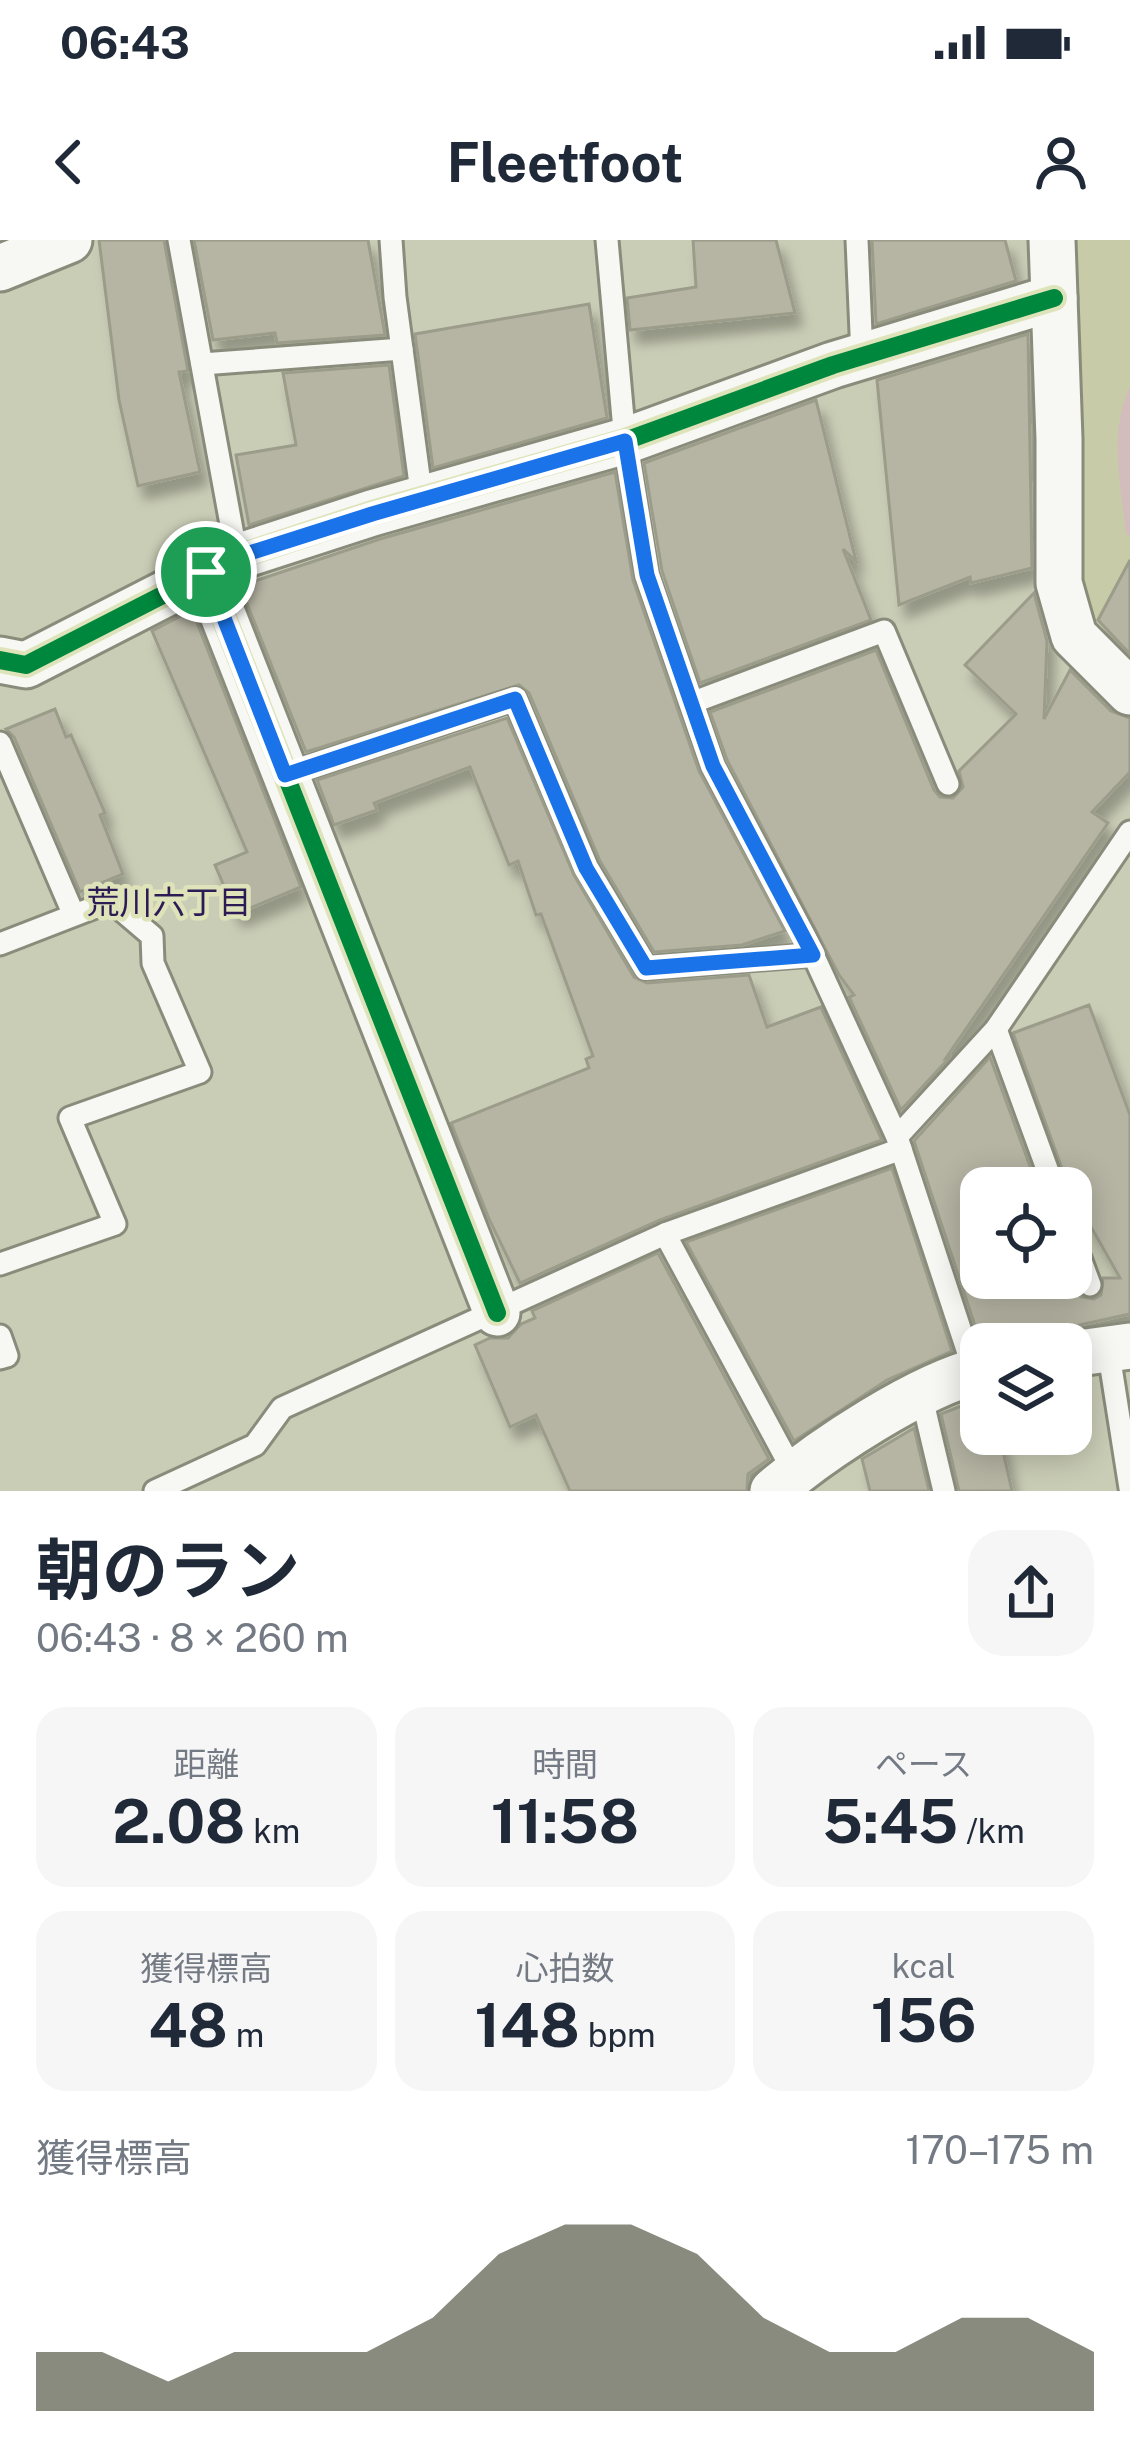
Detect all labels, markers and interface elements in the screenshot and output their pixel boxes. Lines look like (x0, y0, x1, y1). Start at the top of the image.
text: 06:43 (60, 16, 190, 69)
icon: back (36, 129, 102, 195)
icon: person (1028, 129, 1094, 195)
text: Fleetfoot (447, 131, 683, 194)
pin (155, 521, 257, 623)
icon: arrive (173, 539, 239, 605)
district label: 荒川六丁目 (87, 883, 252, 921)
map controls (960, 1167, 1092, 1455)
button: locate (960, 1167, 1092, 1299)
button: layers (960, 1323, 1092, 1455)
button: share (968, 1530, 1094, 1656)
text: 朝のラン (36, 1531, 300, 1609)
text: 06:43 · 8 × 260 m (36, 1615, 349, 1661)
text: 距離 (173, 1745, 239, 1783)
text: 時間 (532, 1745, 598, 1783)
text: ペース (875, 1745, 972, 1783)
text: 2.08 (112, 1786, 245, 1857)
text: 11:58 (491, 1786, 639, 1857)
text: 5:45 (823, 1786, 958, 1857)
text: km (245, 1812, 300, 1850)
text: /km (958, 1812, 1025, 1850)
text: kcal (892, 1947, 956, 1985)
text: 獲得標高 (140, 1949, 272, 1987)
text: 心拍数 (515, 1949, 614, 1987)
text: 156 (871, 1985, 977, 2056)
text: 48 (148, 1990, 228, 2061)
text: 148 (474, 1990, 580, 2061)
text: m (228, 2016, 264, 2054)
text: bpm (580, 2016, 656, 2054)
text: 170–175 m (905, 2127, 1094, 2173)
text: 獲得標高 (36, 2135, 192, 2181)

